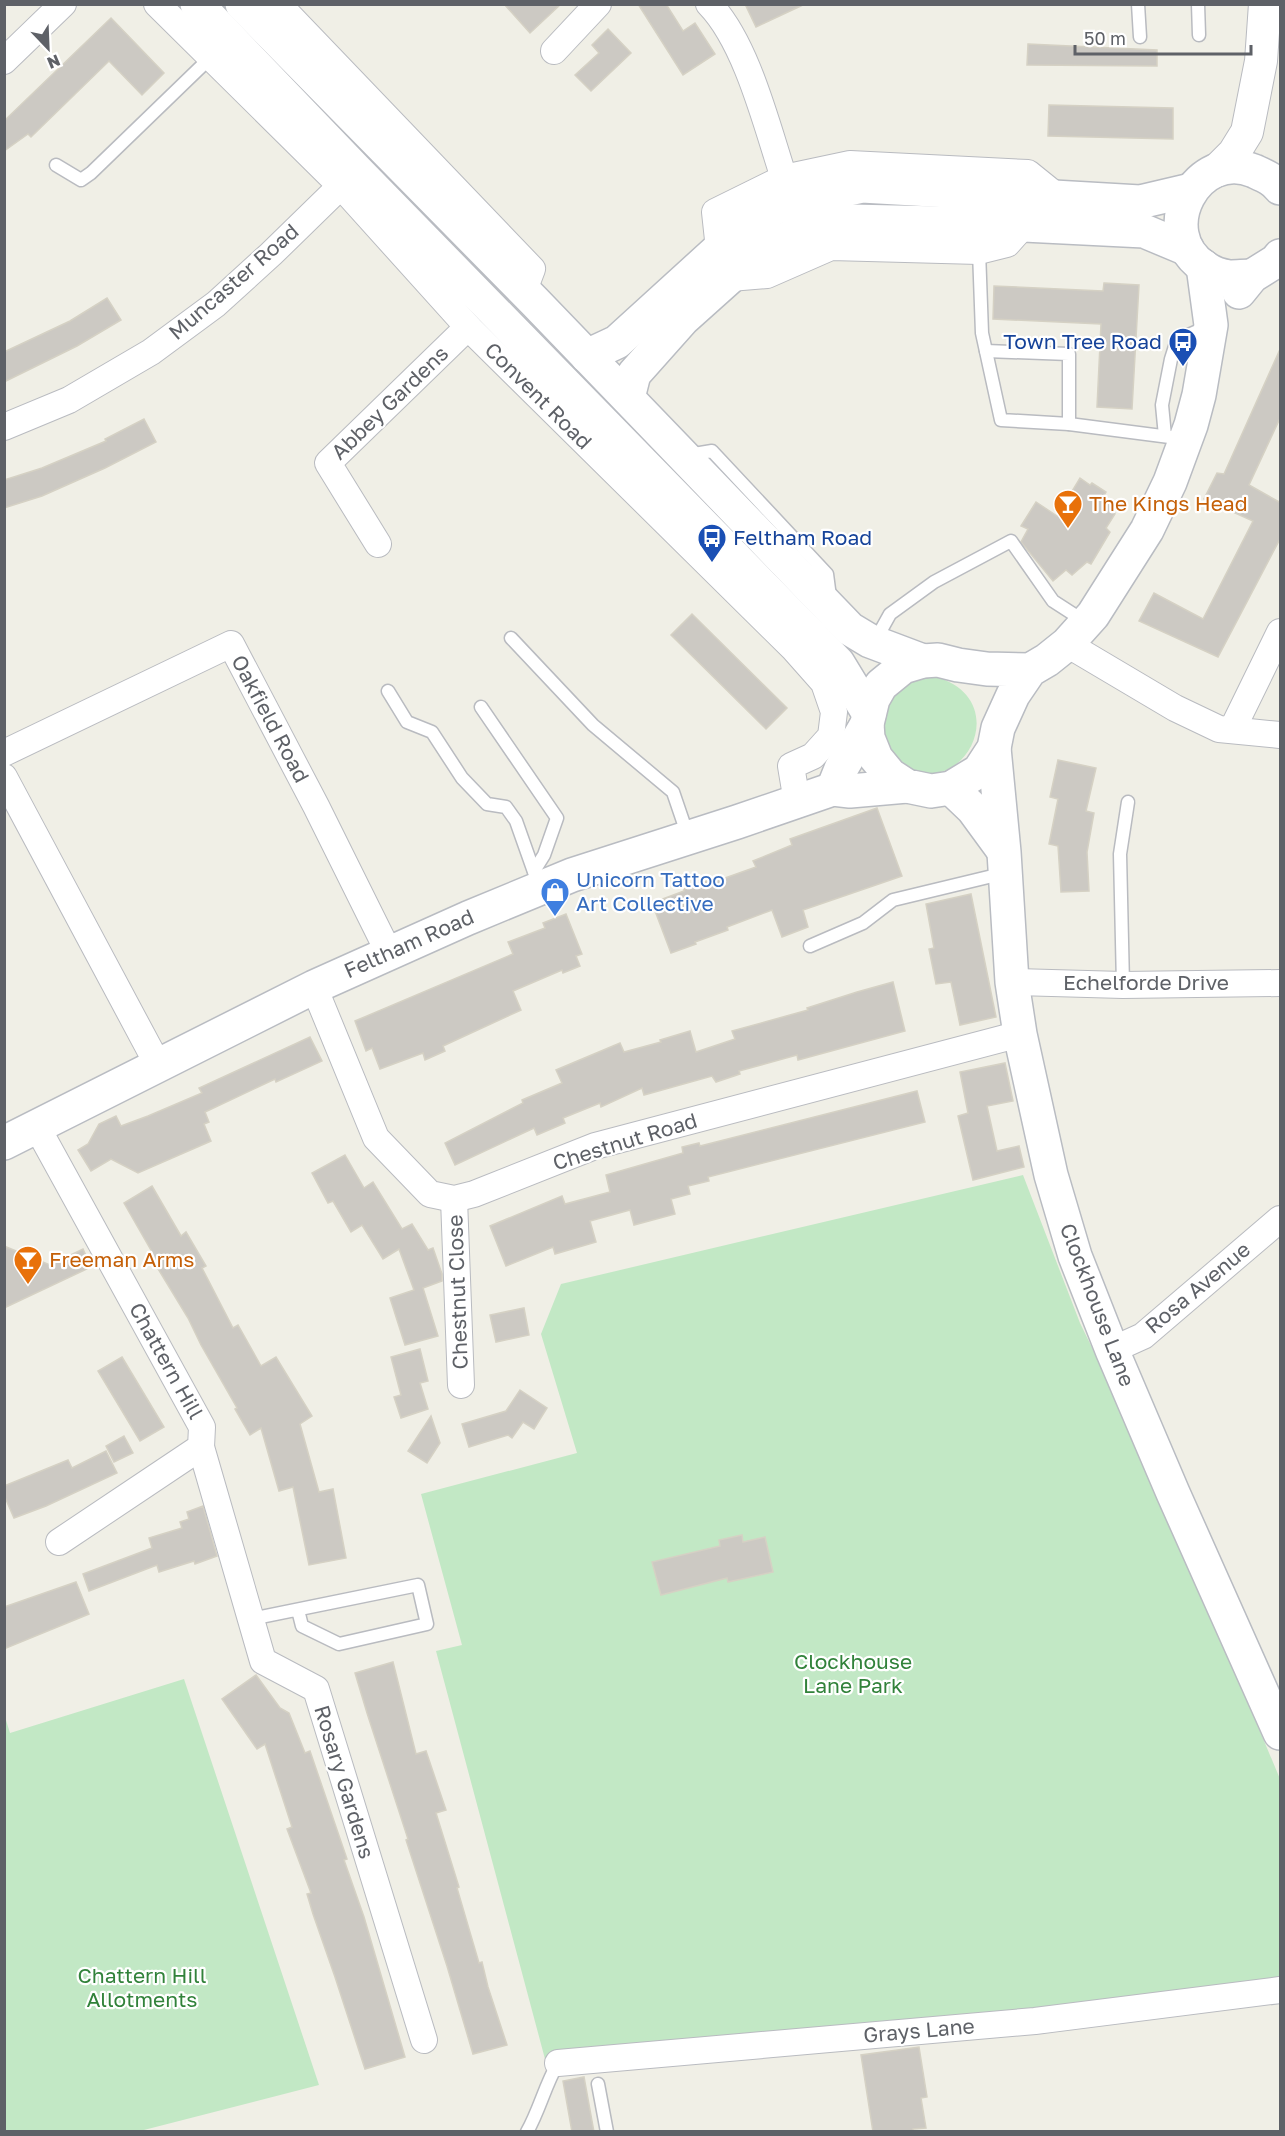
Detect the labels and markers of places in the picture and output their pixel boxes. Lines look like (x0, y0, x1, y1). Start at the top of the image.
bus stop icon: Town Tree Road (1167, 326, 1199, 368)
place label: Town Tree Road (1003, 328, 1162, 354)
bar icon: The Kings Head (1052, 488, 1084, 530)
place label: The Kings Head (1089, 490, 1248, 516)
bus stop icon: Feltham Road (696, 522, 728, 564)
place label: Feltham Road (733, 524, 872, 550)
place label: Unicorn Tattoo Art Collective (576, 866, 725, 916)
shop icon: Unicorn Tattoo Art Collective (539, 876, 571, 918)
bar icon: Freeman Arms (12, 1244, 44, 1286)
place label: Freeman Arms (49, 1246, 194, 1272)

